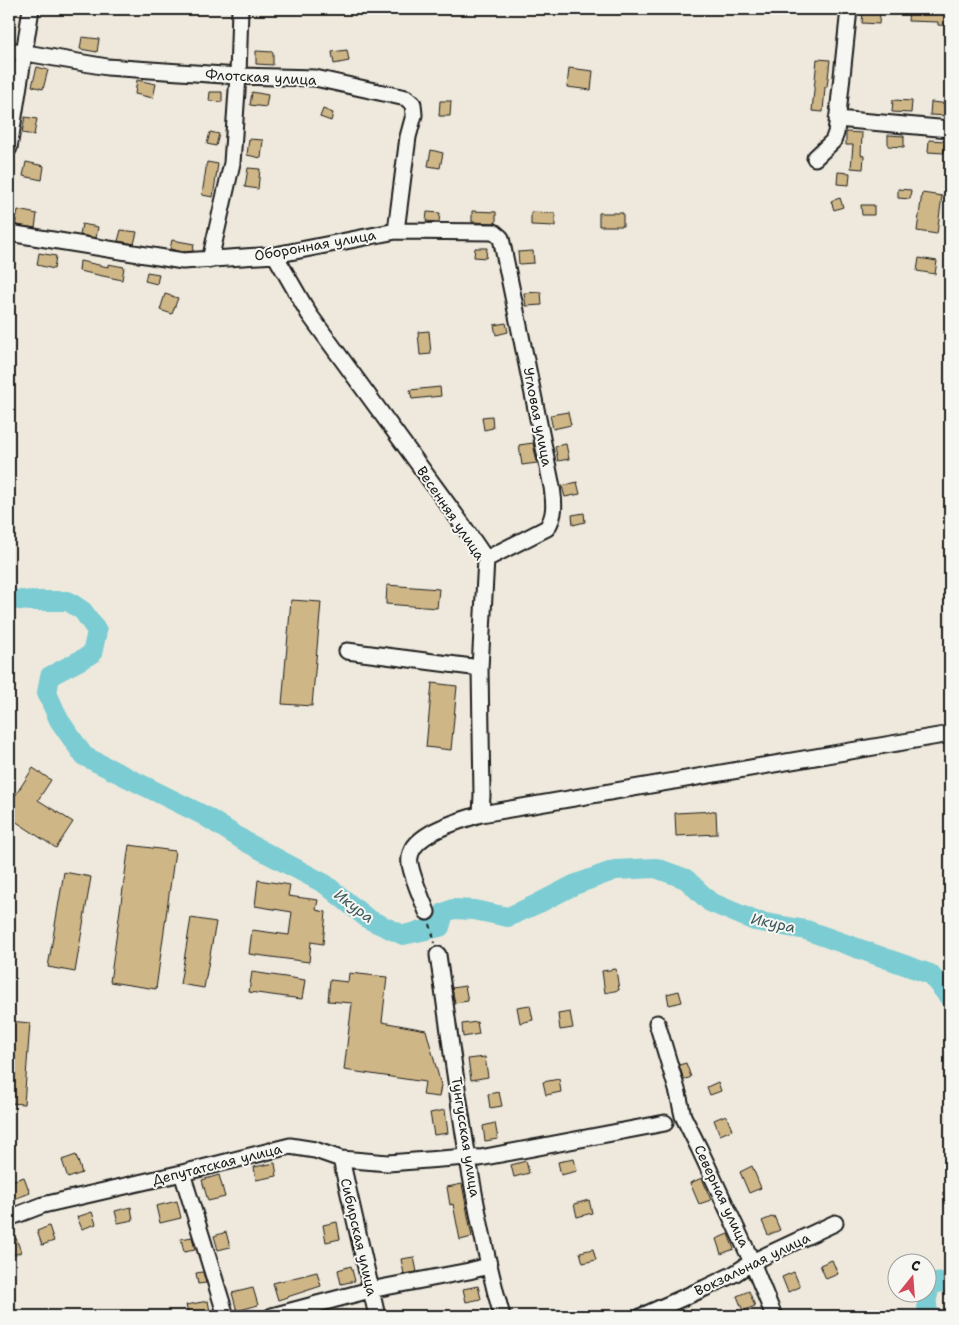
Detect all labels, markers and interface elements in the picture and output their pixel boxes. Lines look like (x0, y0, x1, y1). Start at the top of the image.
street label: Флотская улица (205, 65, 318, 89)
street label: Оборонная улица (253, 225, 378, 265)
street label: Угловая улица (520, 366, 556, 468)
street label: Весенняя улица (413, 463, 489, 564)
water label: Икура (330, 884, 378, 928)
water label: Икура (749, 909, 797, 937)
street label: Тунгусская улица (448, 1075, 484, 1199)
street label: Депутатская улица (150, 1139, 284, 1189)
street label: Северная улица (690, 1142, 754, 1250)
street label: Сибирская улица (337, 1176, 381, 1298)
street label: Вокзальная улица (691, 1228, 813, 1300)
north arrow (886, 1252, 936, 1302)
text: С (909, 1256, 923, 1275)

